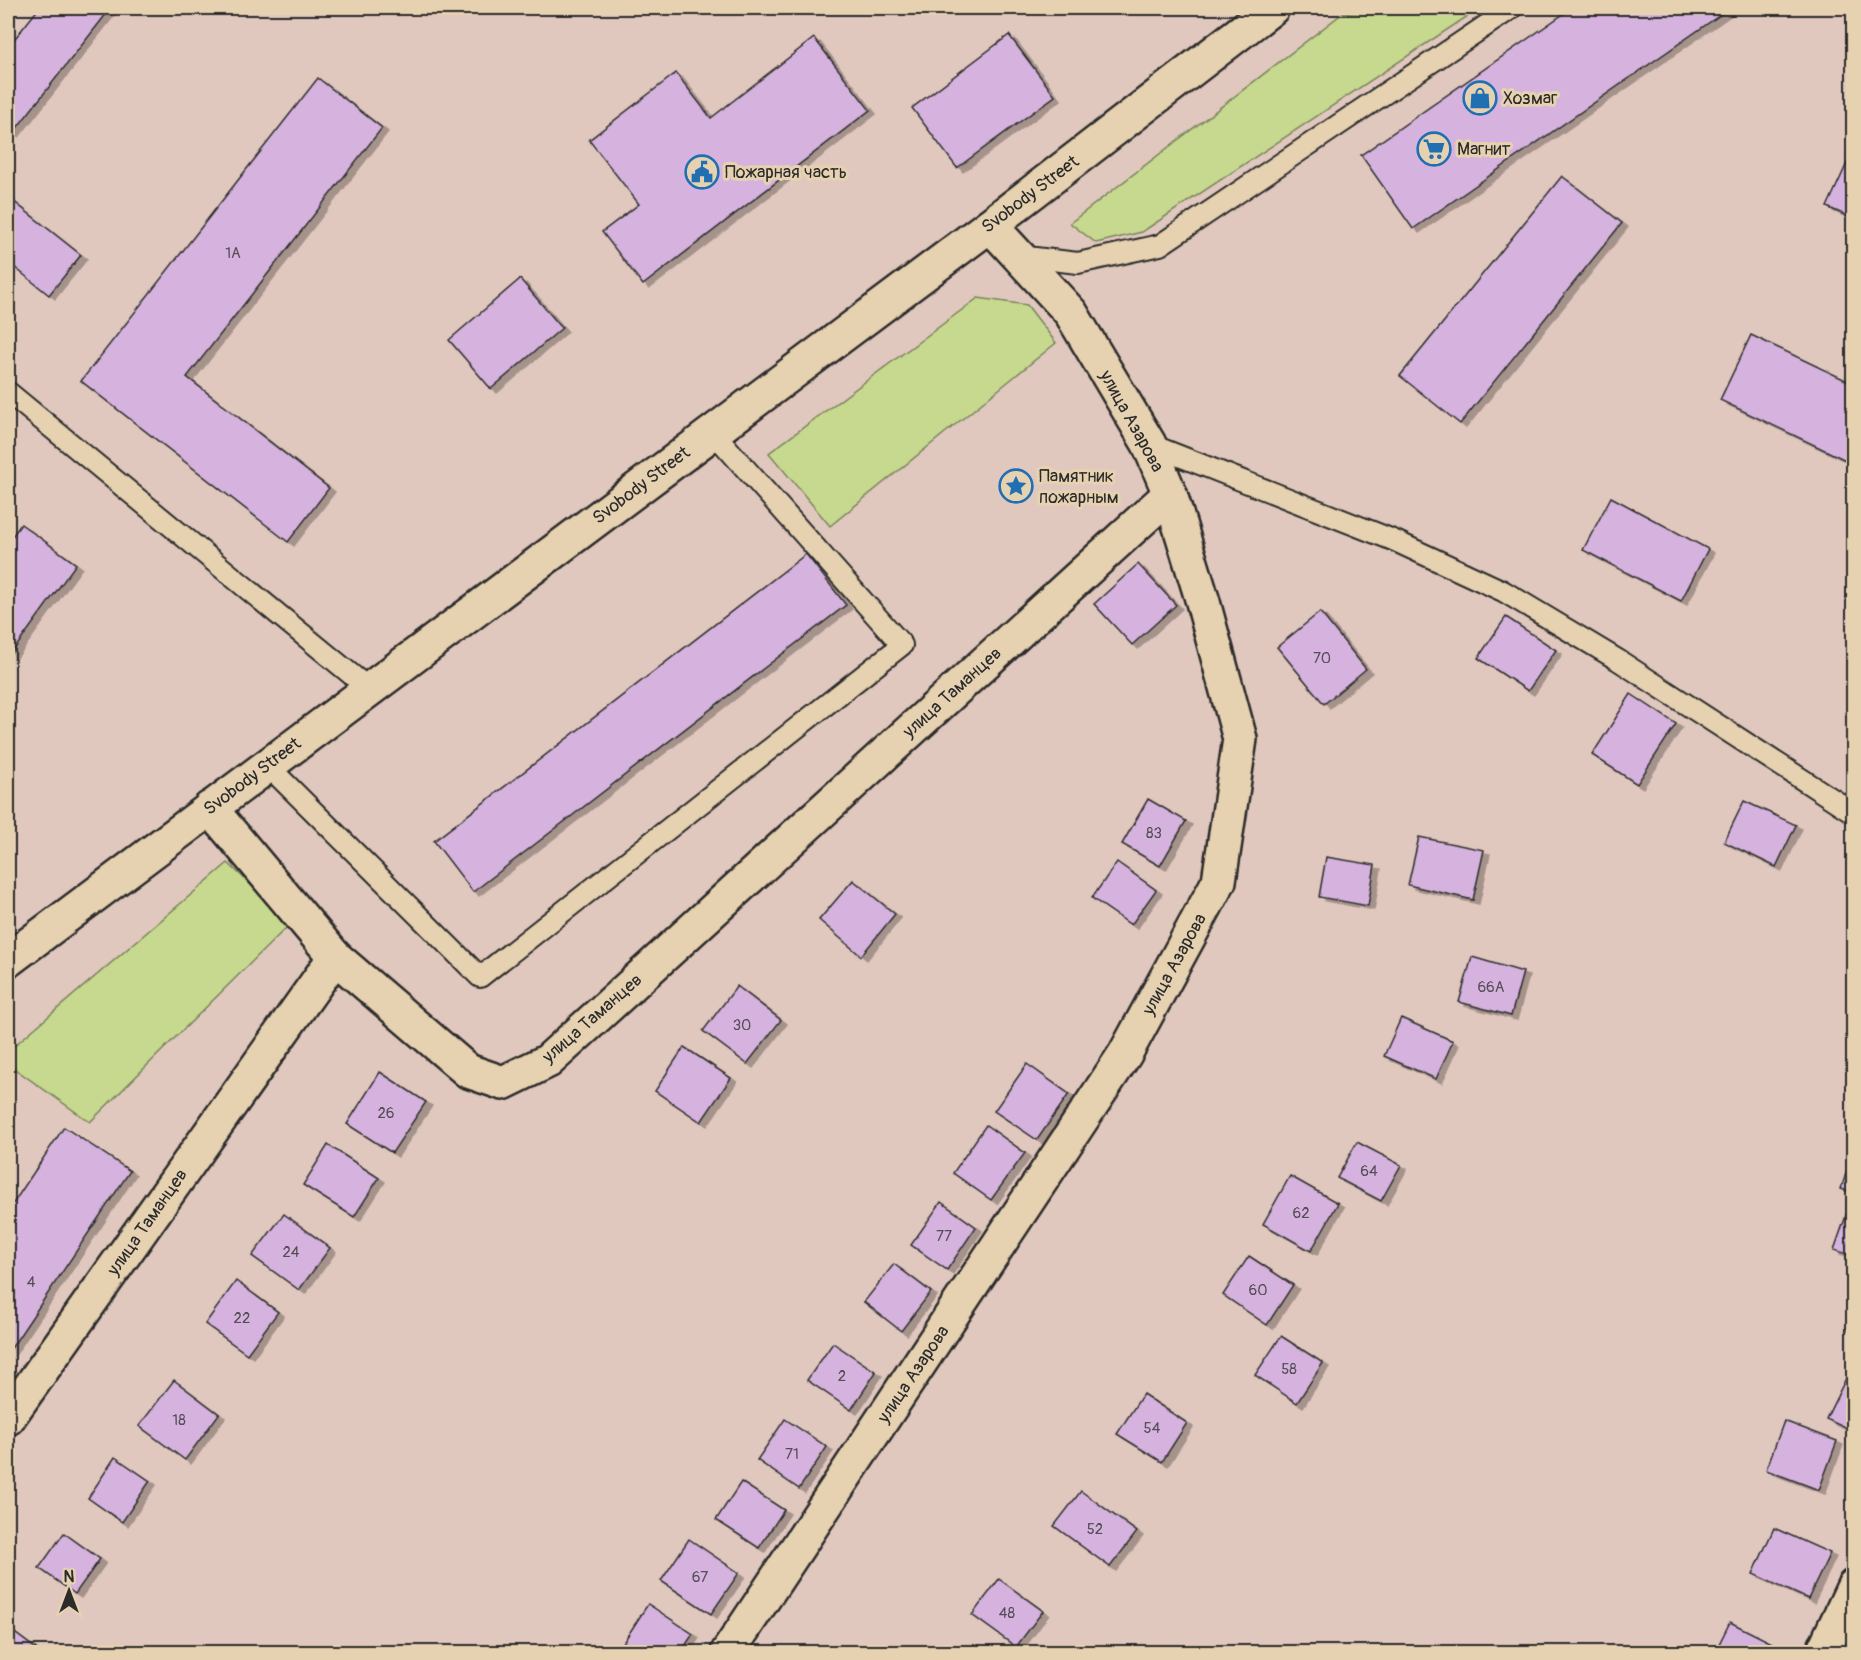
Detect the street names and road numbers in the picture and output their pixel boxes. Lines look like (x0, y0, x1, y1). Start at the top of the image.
street label: Svobody Street (977, 150, 1084, 238)
street label: улица Азарова (1094, 365, 1169, 476)
street label: Svobody Street (588, 441, 695, 529)
street label: улица Таманцев (897, 642, 1007, 744)
street label: Svobody Street (199, 732, 306, 820)
street label: улица Азарова (1137, 909, 1212, 1020)
street label: улица Таманцев (537, 969, 647, 1069)
street label: улица Таманцев (101, 1164, 193, 1281)
street label: улица Азарова (872, 1321, 954, 1428)

